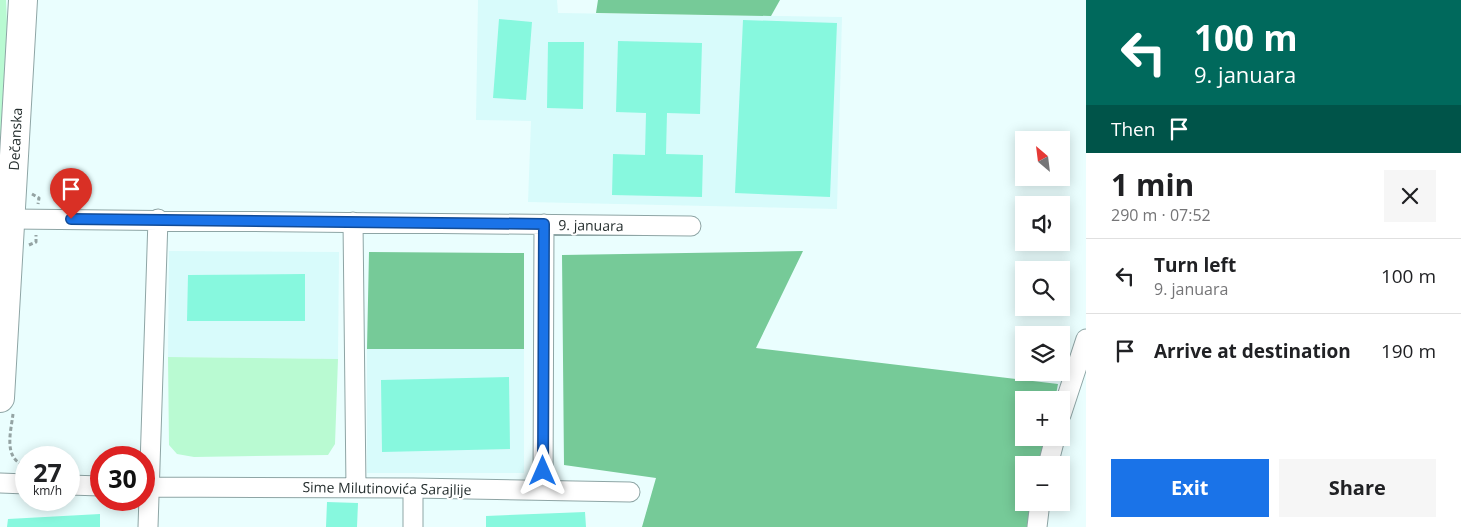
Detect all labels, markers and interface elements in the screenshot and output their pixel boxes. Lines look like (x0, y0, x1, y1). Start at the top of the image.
text: 100 m (1194, 14, 1298, 61)
icon: left (1111, 20, 1176, 85)
text: 9. januara (1194, 59, 1296, 89)
street label: Dečanska (4, 107, 26, 171)
icon: arrive (1165, 115, 1193, 143)
text: Then (1111, 116, 1155, 142)
north arrow (1015, 131, 1070, 186)
map controls (1015, 131, 1070, 511)
text: 1 min (1111, 164, 1194, 205)
pin (50, 168, 92, 219)
button: close (1384, 170, 1436, 222)
icon: arrive (57, 175, 85, 203)
button: sound (1015, 196, 1070, 251)
text: 290 m · 07:52 (1111, 204, 1211, 226)
street label: 9. januara (558, 215, 624, 235)
text: Turn left (1154, 252, 1236, 278)
button: search (1015, 261, 1070, 316)
icon: left (1111, 262, 1139, 290)
text: 100 m (1381, 263, 1436, 289)
text: 9. januara (1154, 278, 1228, 300)
button: layers (1015, 326, 1070, 381)
icon: arrive (1111, 337, 1139, 365)
text: Arrive at destination (1154, 338, 1351, 364)
text: 190 m (1381, 338, 1436, 364)
button: + (1015, 391, 1070, 446)
position arrow (516, 444, 568, 496)
speed limit sign: 30 (90, 446, 155, 511)
text: 27 (33, 455, 62, 489)
button: − (1015, 456, 1070, 511)
button: Exit (1111, 459, 1269, 517)
button: Share (1279, 459, 1436, 517)
street label: Sime Milutinovića Sarajlije (302, 477, 472, 499)
text: km/h (33, 482, 62, 499)

